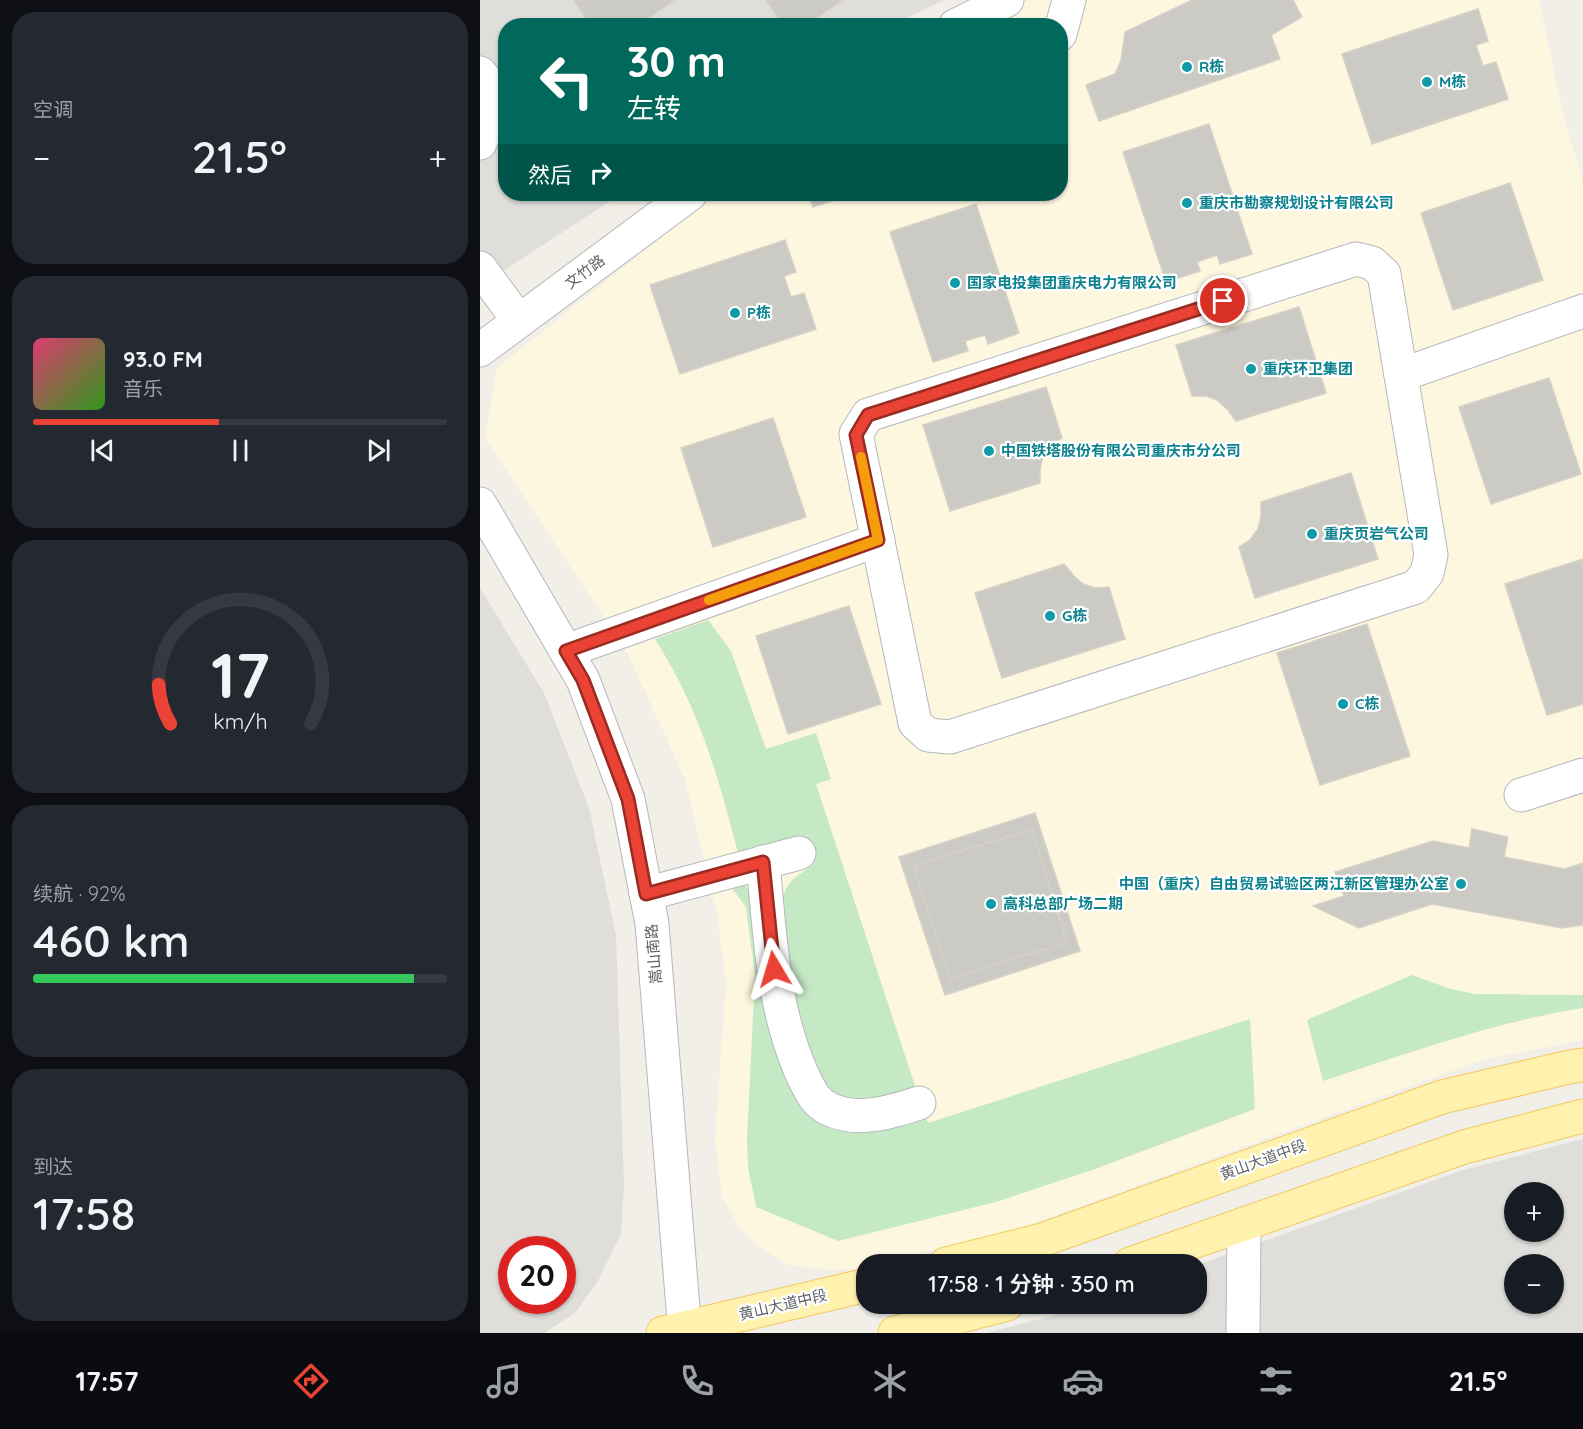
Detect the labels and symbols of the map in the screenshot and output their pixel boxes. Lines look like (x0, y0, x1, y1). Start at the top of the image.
place label: R栋 (1199, 57, 1224, 76)
marker: R栋 (1180, 60, 1194, 74)
place label: M栋 (1439, 72, 1466, 91)
marker: M栋 (1420, 75, 1434, 89)
place label: 重庆市勘察规划设计有限公司 (1199, 193, 1394, 212)
marker: 重庆市勘察规划设计有限公司 (1180, 196, 1194, 210)
street label: 文竹路 (561, 250, 608, 293)
place label: 国家电投集团重庆电力有限公司 (967, 273, 1177, 292)
pin (1197, 275, 1248, 326)
marker: 国家电投集团重庆电力有限公司 (948, 276, 962, 290)
place label: P栋 (747, 303, 771, 322)
marker: P栋 (728, 306, 742, 320)
place label: 重庆环卫集团 (1263, 359, 1353, 378)
marker: 重庆环卫集团 (1244, 362, 1258, 376)
place label: 中国铁塔股份有限公司重庆市分公司 (1001, 441, 1241, 460)
marker: 中国铁塔股份有限公司重庆市分公司 (982, 444, 996, 458)
place label: 重庆页岩气公司 (1324, 524, 1429, 543)
marker: 重庆页岩气公司 (1305, 527, 1319, 541)
place label: G栋 (1062, 606, 1087, 625)
marker: G栋 (1043, 609, 1057, 623)
place label: C栋 (1355, 694, 1379, 713)
marker: C栋 (1336, 697, 1350, 711)
place label: 中国（重庆）自由贸易试验区两江新区管理办公室 (1119, 874, 1449, 893)
marker: 中国（重庆）自由贸易试验区两江新区管理办公室 (1454, 877, 1468, 891)
place label: 高科总部广场二期 (1003, 894, 1123, 913)
marker: 高科总部广场二期 (984, 897, 998, 911)
street label: 嵩山南路 (641, 923, 666, 985)
position arrow (742, 937, 806, 1001)
street label: 黄山大道中段 (1217, 1135, 1308, 1184)
speed limit sign: 20 (498, 1236, 576, 1314)
street label: 黄山大道中段 (737, 1285, 829, 1324)

